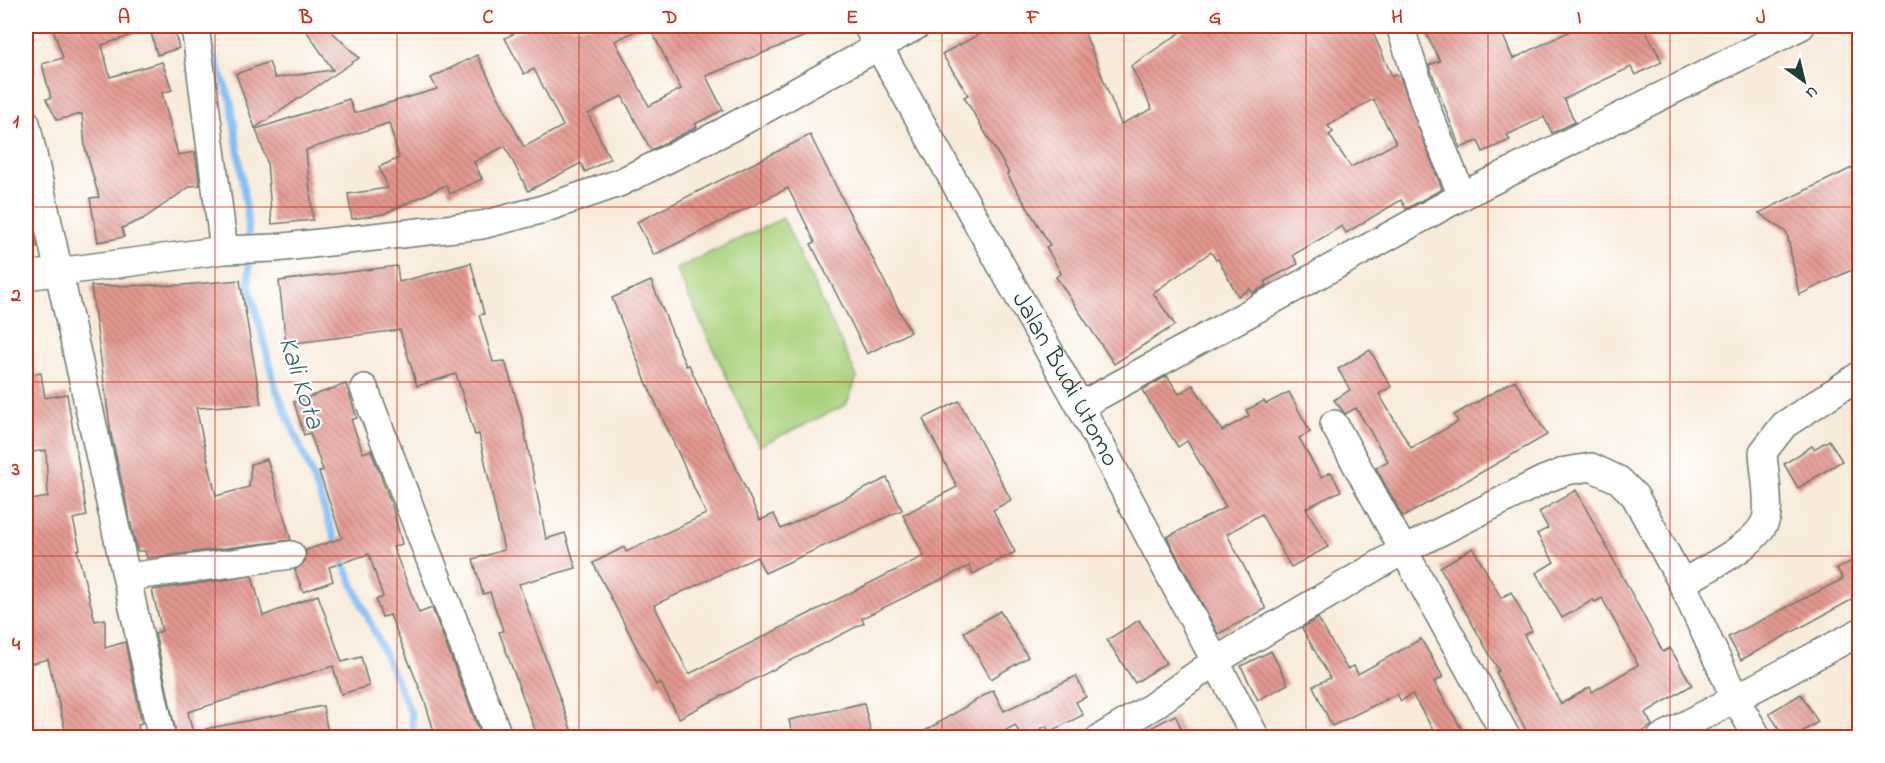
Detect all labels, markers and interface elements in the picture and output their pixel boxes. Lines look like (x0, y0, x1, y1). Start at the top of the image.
text: A (118, 4, 130, 33)
text: B (298, 4, 313, 33)
text: C (483, 4, 494, 33)
text: D (662, 4, 677, 33)
text: E (846, 4, 858, 33)
text: F (1026, 4, 1040, 33)
text: G (1209, 4, 1222, 33)
text: H (1391, 4, 1403, 33)
text: I (1577, 4, 1582, 33)
text: J (1756, 4, 1766, 33)
north arrow (1774, 51, 1834, 111)
text: U (1800, 79, 1822, 105)
text: 1 (13, 108, 20, 137)
text: 2 (10, 282, 21, 311)
street label: Jalan Budi Utomo (1001, 285, 1128, 474)
water label: Kali Kota (267, 332, 333, 434)
text: 3 (11, 456, 20, 485)
text: 4 (12, 631, 21, 660)

